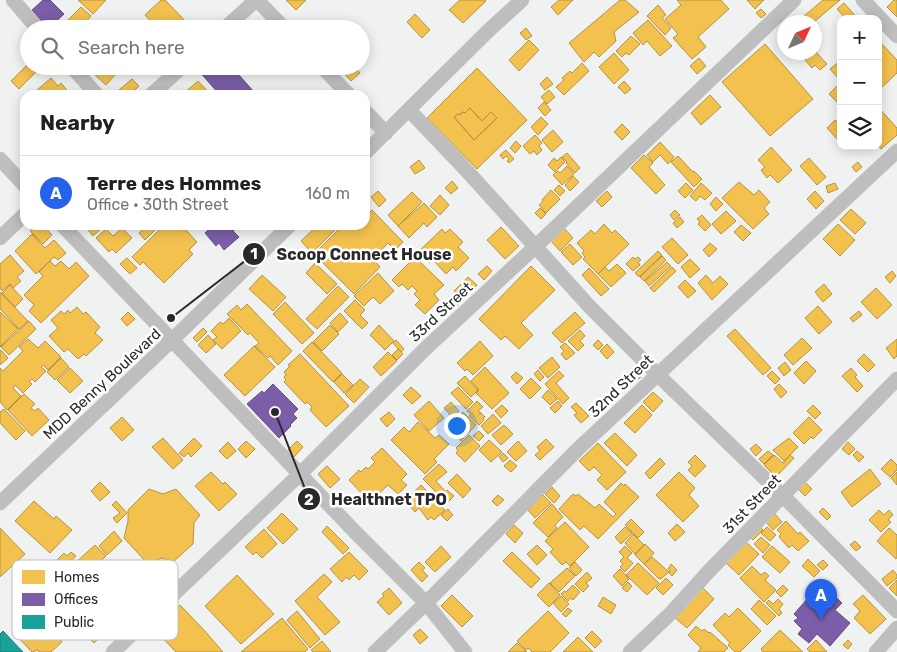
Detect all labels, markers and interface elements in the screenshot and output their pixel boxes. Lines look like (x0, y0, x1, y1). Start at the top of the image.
north arrow (777, 15, 822, 60)
map controls (837, 15, 882, 150)
button: + (837, 15, 882, 60)
search box (20, 20, 370, 75)
icon: search (38, 34, 66, 62)
text: Search here (78, 36, 185, 59)
button: − (837, 60, 882, 105)
button: layers (837, 105, 882, 150)
text: Nearby (40, 110, 115, 135)
text: Terre des Hommes (87, 172, 261, 195)
text: A (50, 184, 62, 203)
text: 160 m (305, 184, 350, 203)
text: Office · 30th Street (87, 195, 228, 214)
callout: Scoop Connect House (242, 238, 461, 269)
text: 1 (250, 245, 258, 263)
text: Scoop Connect House (277, 245, 451, 264)
street label: 33rd Street (406, 278, 476, 346)
street label: MDD Benny Boulevard (39, 325, 165, 443)
street label: 32nd Street (585, 351, 657, 421)
your location (444, 413, 470, 439)
street label: 31st Street (719, 470, 785, 537)
callout: Healthnet TPO (296, 484, 457, 515)
text: Healthnet TPO (331, 490, 447, 509)
text: 2 (304, 491, 314, 509)
legend (12, 560, 178, 640)
text: Homes (54, 569, 99, 586)
pin: A (805, 579, 837, 620)
text: Offices (54, 591, 98, 608)
text: Public (54, 614, 95, 631)

